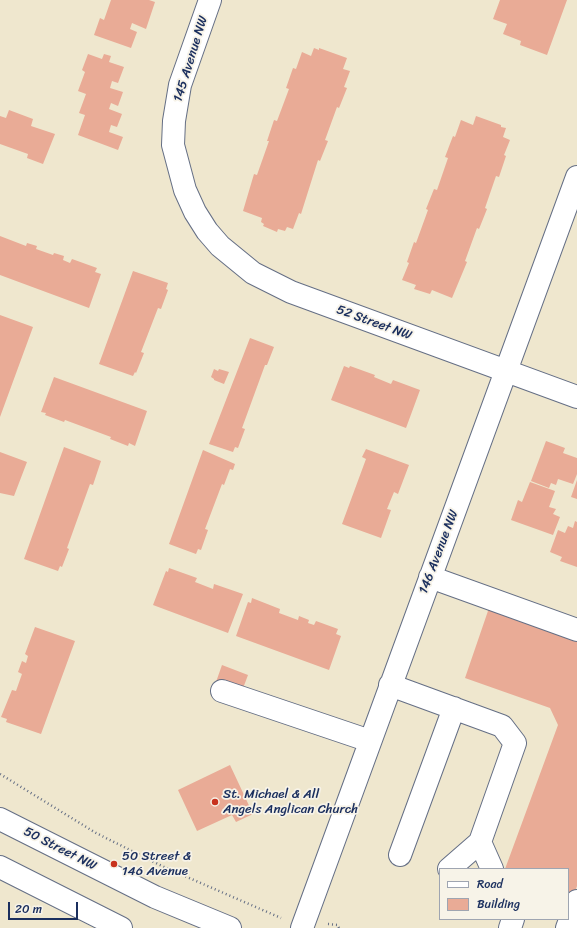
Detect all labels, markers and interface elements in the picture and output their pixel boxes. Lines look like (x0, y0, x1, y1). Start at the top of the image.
street label: 145 Avenue NW (171, 14, 211, 104)
street label: 52 Street NW (334, 302, 414, 344)
street label: 146 Avenue NW (416, 508, 462, 596)
place label: St. Michael & All Angels Anglican Church (223, 787, 358, 818)
marker: St. Michael & All Angels Anglican Church (210, 797, 220, 807)
street label: 50 Street NW (21, 824, 99, 874)
place label: 50 Street & 146 Avenue (122, 849, 191, 880)
marker: 50 Street & 146 Avenue (109, 859, 119, 869)
legend (439, 868, 569, 920)
text: Road (477, 873, 503, 895)
text: Building (477, 893, 520, 915)
scale bar (10, 894, 80, 920)
text: 20 m (15, 898, 42, 920)

